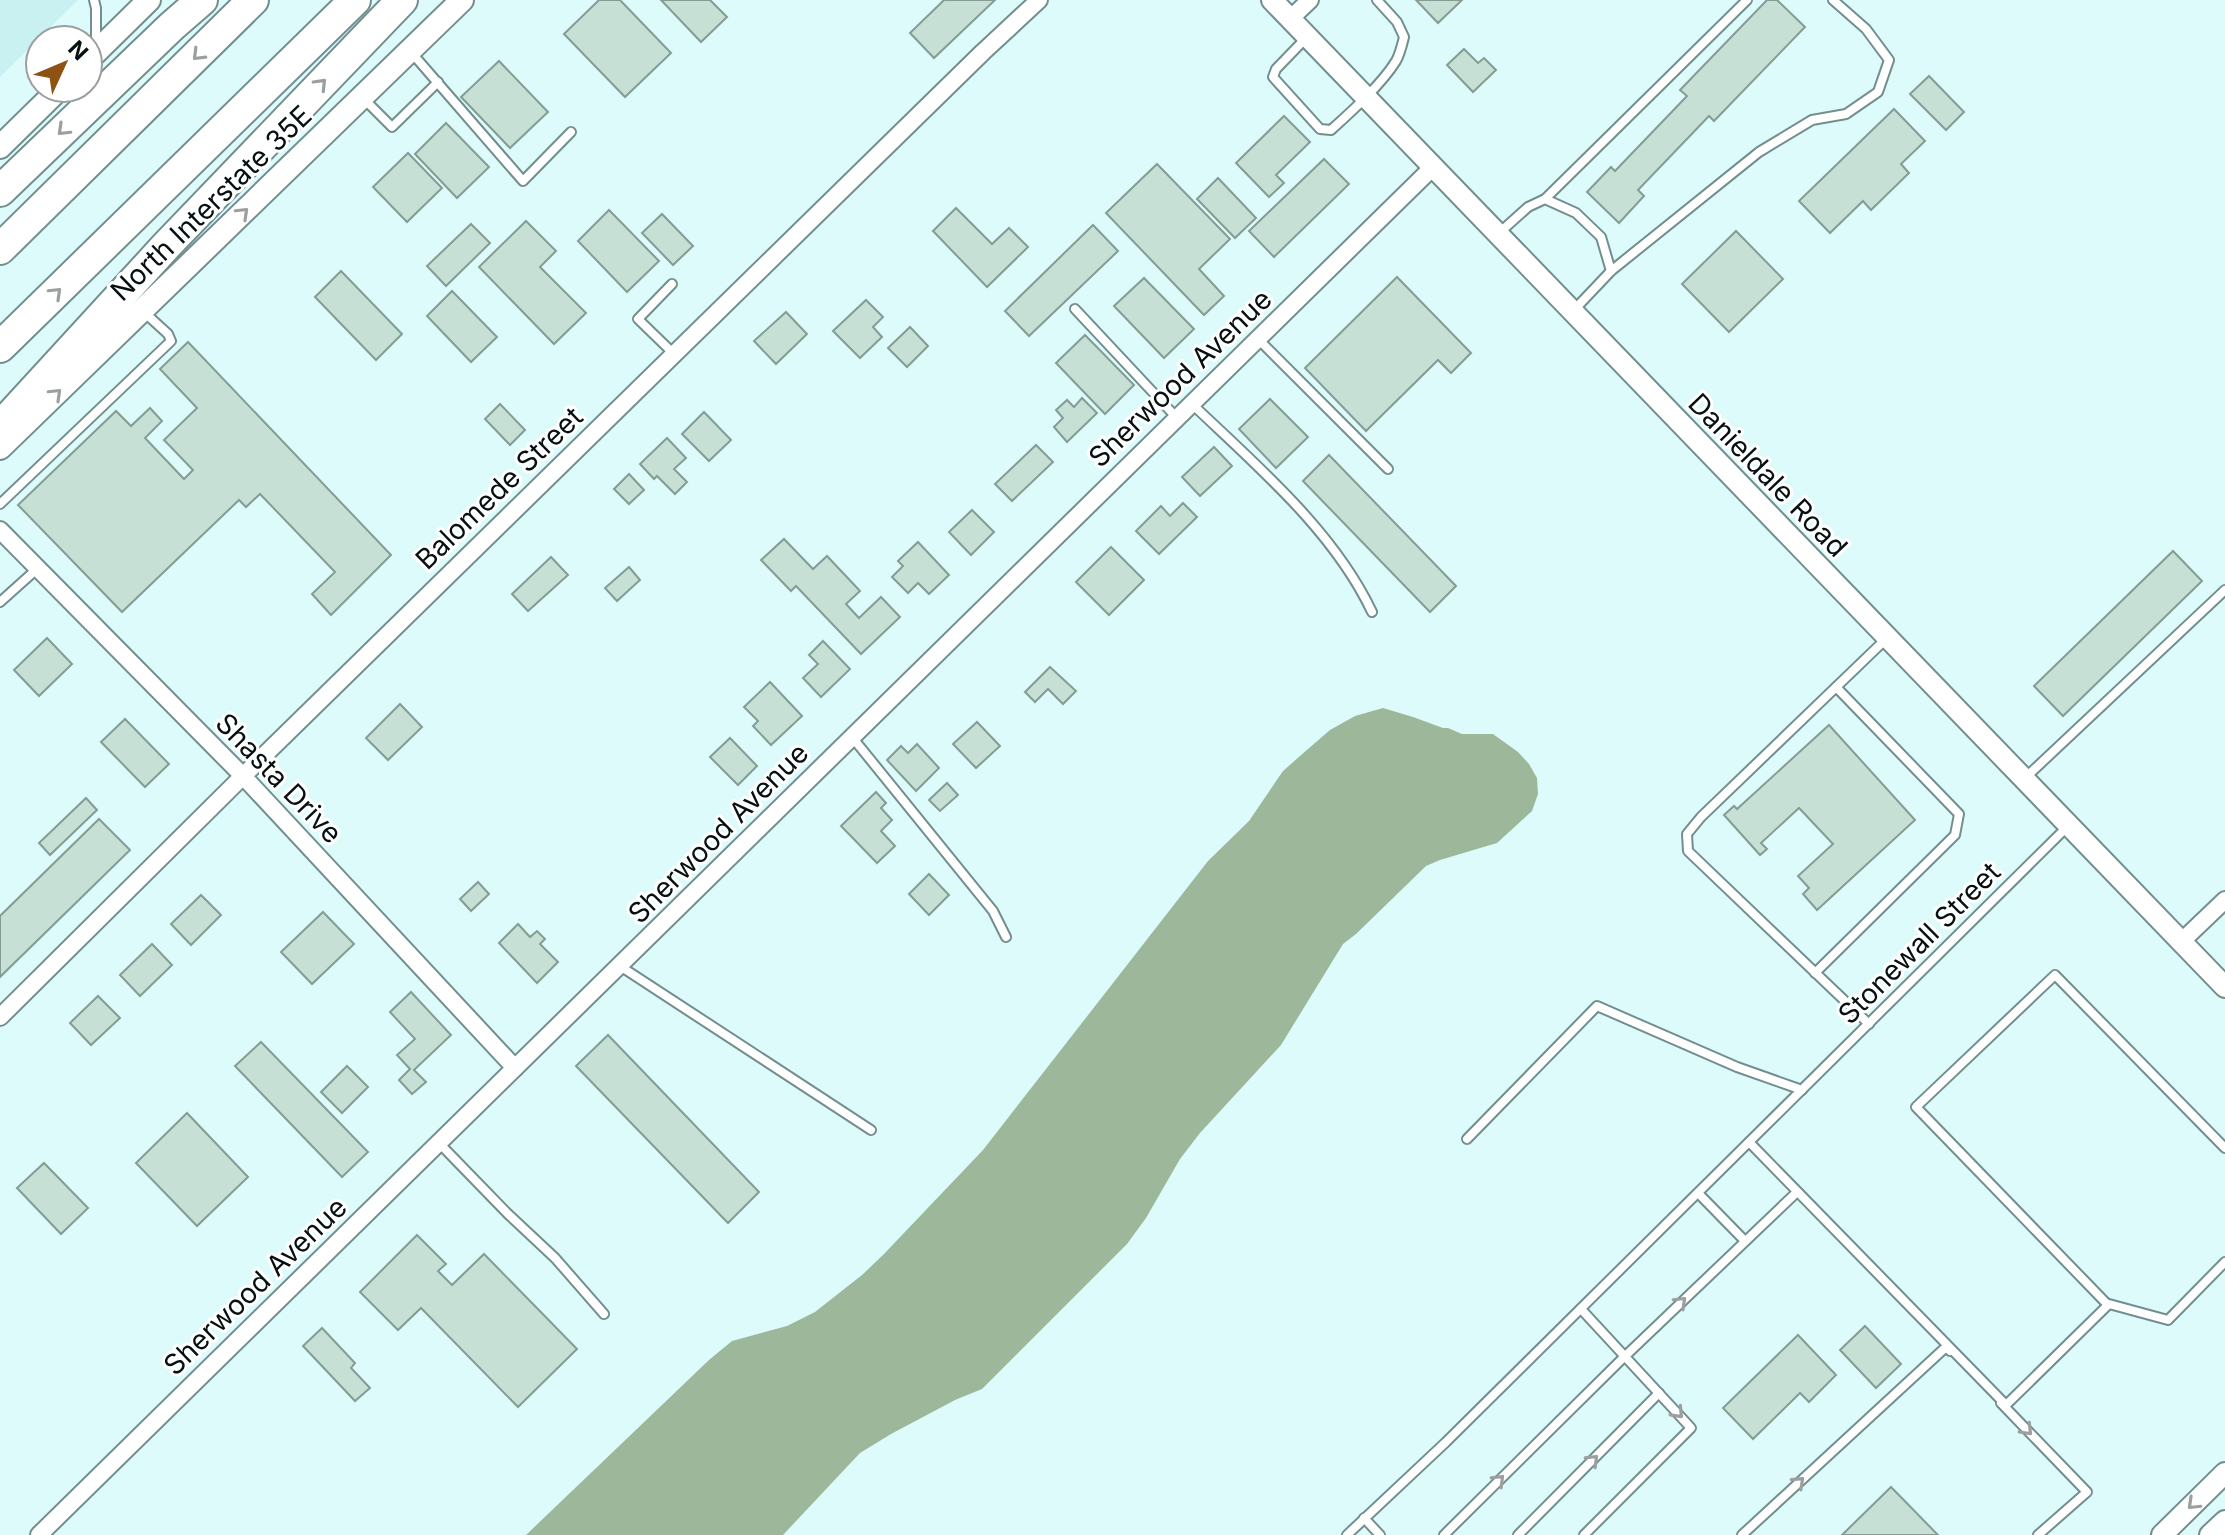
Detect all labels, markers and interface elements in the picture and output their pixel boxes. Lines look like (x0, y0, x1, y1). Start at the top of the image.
north arrow (24, 24, 104, 104)
text: N (63, 35, 94, 65)
one-way arrow (193, 46, 207, 60)
one-way arrow (312, 79, 327, 93)
street label: North Interstate 35E (103, 98, 319, 308)
one-way arrow (58, 121, 72, 135)
one-way arrow (234, 208, 248, 223)
street label: Sherwood Avenue (1082, 282, 1278, 474)
one-way arrow (47, 287, 61, 302)
street label: Danieldale Road (1682, 386, 1854, 564)
one-way arrow (47, 389, 61, 403)
street label: Balomede Street (408, 400, 590, 576)
street label: Shasta Drive (209, 706, 349, 850)
street label: Sherwood Avenue (621, 736, 815, 930)
street label: Stonewall Street (1831, 855, 2007, 1031)
street label: Sherwood Avenue (157, 1190, 353, 1382)
one-way arrow (1672, 1298, 1687, 1312)
one-way arrow (1669, 1404, 1683, 1419)
one-way arrow (2018, 1421, 2032, 1435)
one-way arrow (1584, 1455, 1598, 1469)
one-way arrow (1490, 1475, 1504, 1489)
one-way arrow (1790, 1477, 1804, 1492)
one-way arrow (2188, 1495, 2202, 1509)

